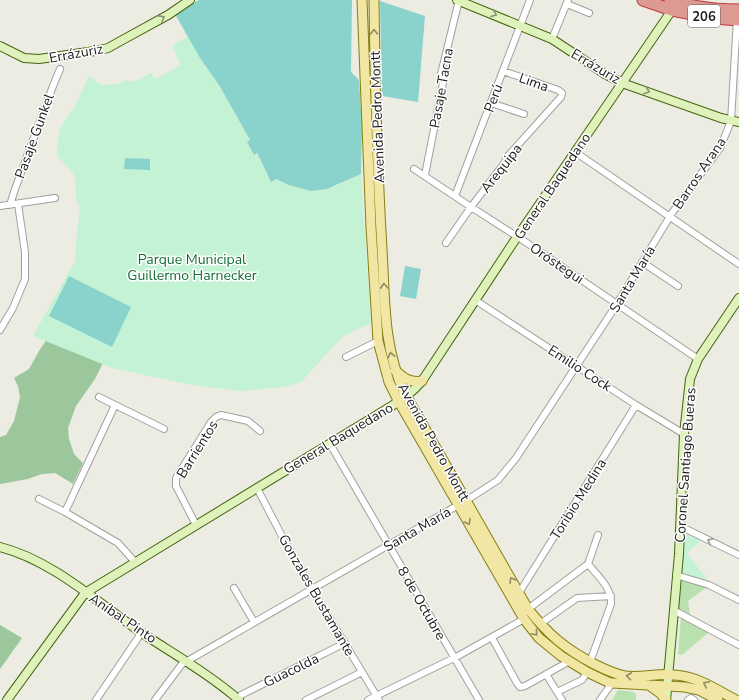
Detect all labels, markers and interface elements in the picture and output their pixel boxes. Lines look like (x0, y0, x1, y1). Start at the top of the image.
road number: 206 (688, 5, 720, 27)
one-way arrow (490, 10, 497, 18)
one-way arrow (158, 16, 165, 23)
one-way arrow (370, 29, 378, 35)
street label: Errázuriz (48, 39, 105, 68)
street label: Errázuriz (567, 44, 624, 89)
street label: Pasaje Tacna (425, 47, 458, 130)
street label: Avenida Pedro Montt (366, 50, 389, 184)
street label: Lima (516, 68, 551, 97)
street label: Perú (480, 81, 507, 115)
one-way arrow (643, 87, 650, 95)
street label: Pasaje Gunkel (10, 90, 59, 181)
street label: General Baquedano (510, 129, 595, 243)
street label: Barros Arana (668, 134, 730, 213)
street label: Arequipa (476, 140, 527, 197)
street label: Oróstegui (526, 238, 588, 289)
street label: Santa María (605, 242, 660, 316)
park label: Parque Municipal Guillermo Harnecker (127, 250, 257, 285)
one-way arrow (380, 283, 389, 289)
street label: Emilio Cock (544, 341, 616, 397)
one-way arrow (387, 352, 395, 358)
street label: Avenida Pedro Montt (393, 380, 474, 505)
street label: Coronel Santiago Bueras (671, 387, 700, 543)
street label: General Baquedano (280, 398, 397, 479)
street label: Barrientos (172, 416, 223, 482)
street label: Toribio Medina (546, 455, 611, 543)
street label: Santa María (380, 502, 454, 556)
one-way arrow (464, 518, 471, 525)
street label: Gonzales Bustamante (274, 531, 359, 660)
one-way arrow (706, 538, 714, 546)
street label: 8 de Octubre (393, 563, 450, 643)
one-way arrow (509, 577, 516, 584)
street label: Aníbal Pinto (85, 589, 160, 648)
one-way arrow (531, 628, 538, 636)
street label: Guacolda (260, 649, 322, 692)
one-way arrow (626, 672, 632, 681)
one-way arrow (703, 681, 710, 689)

